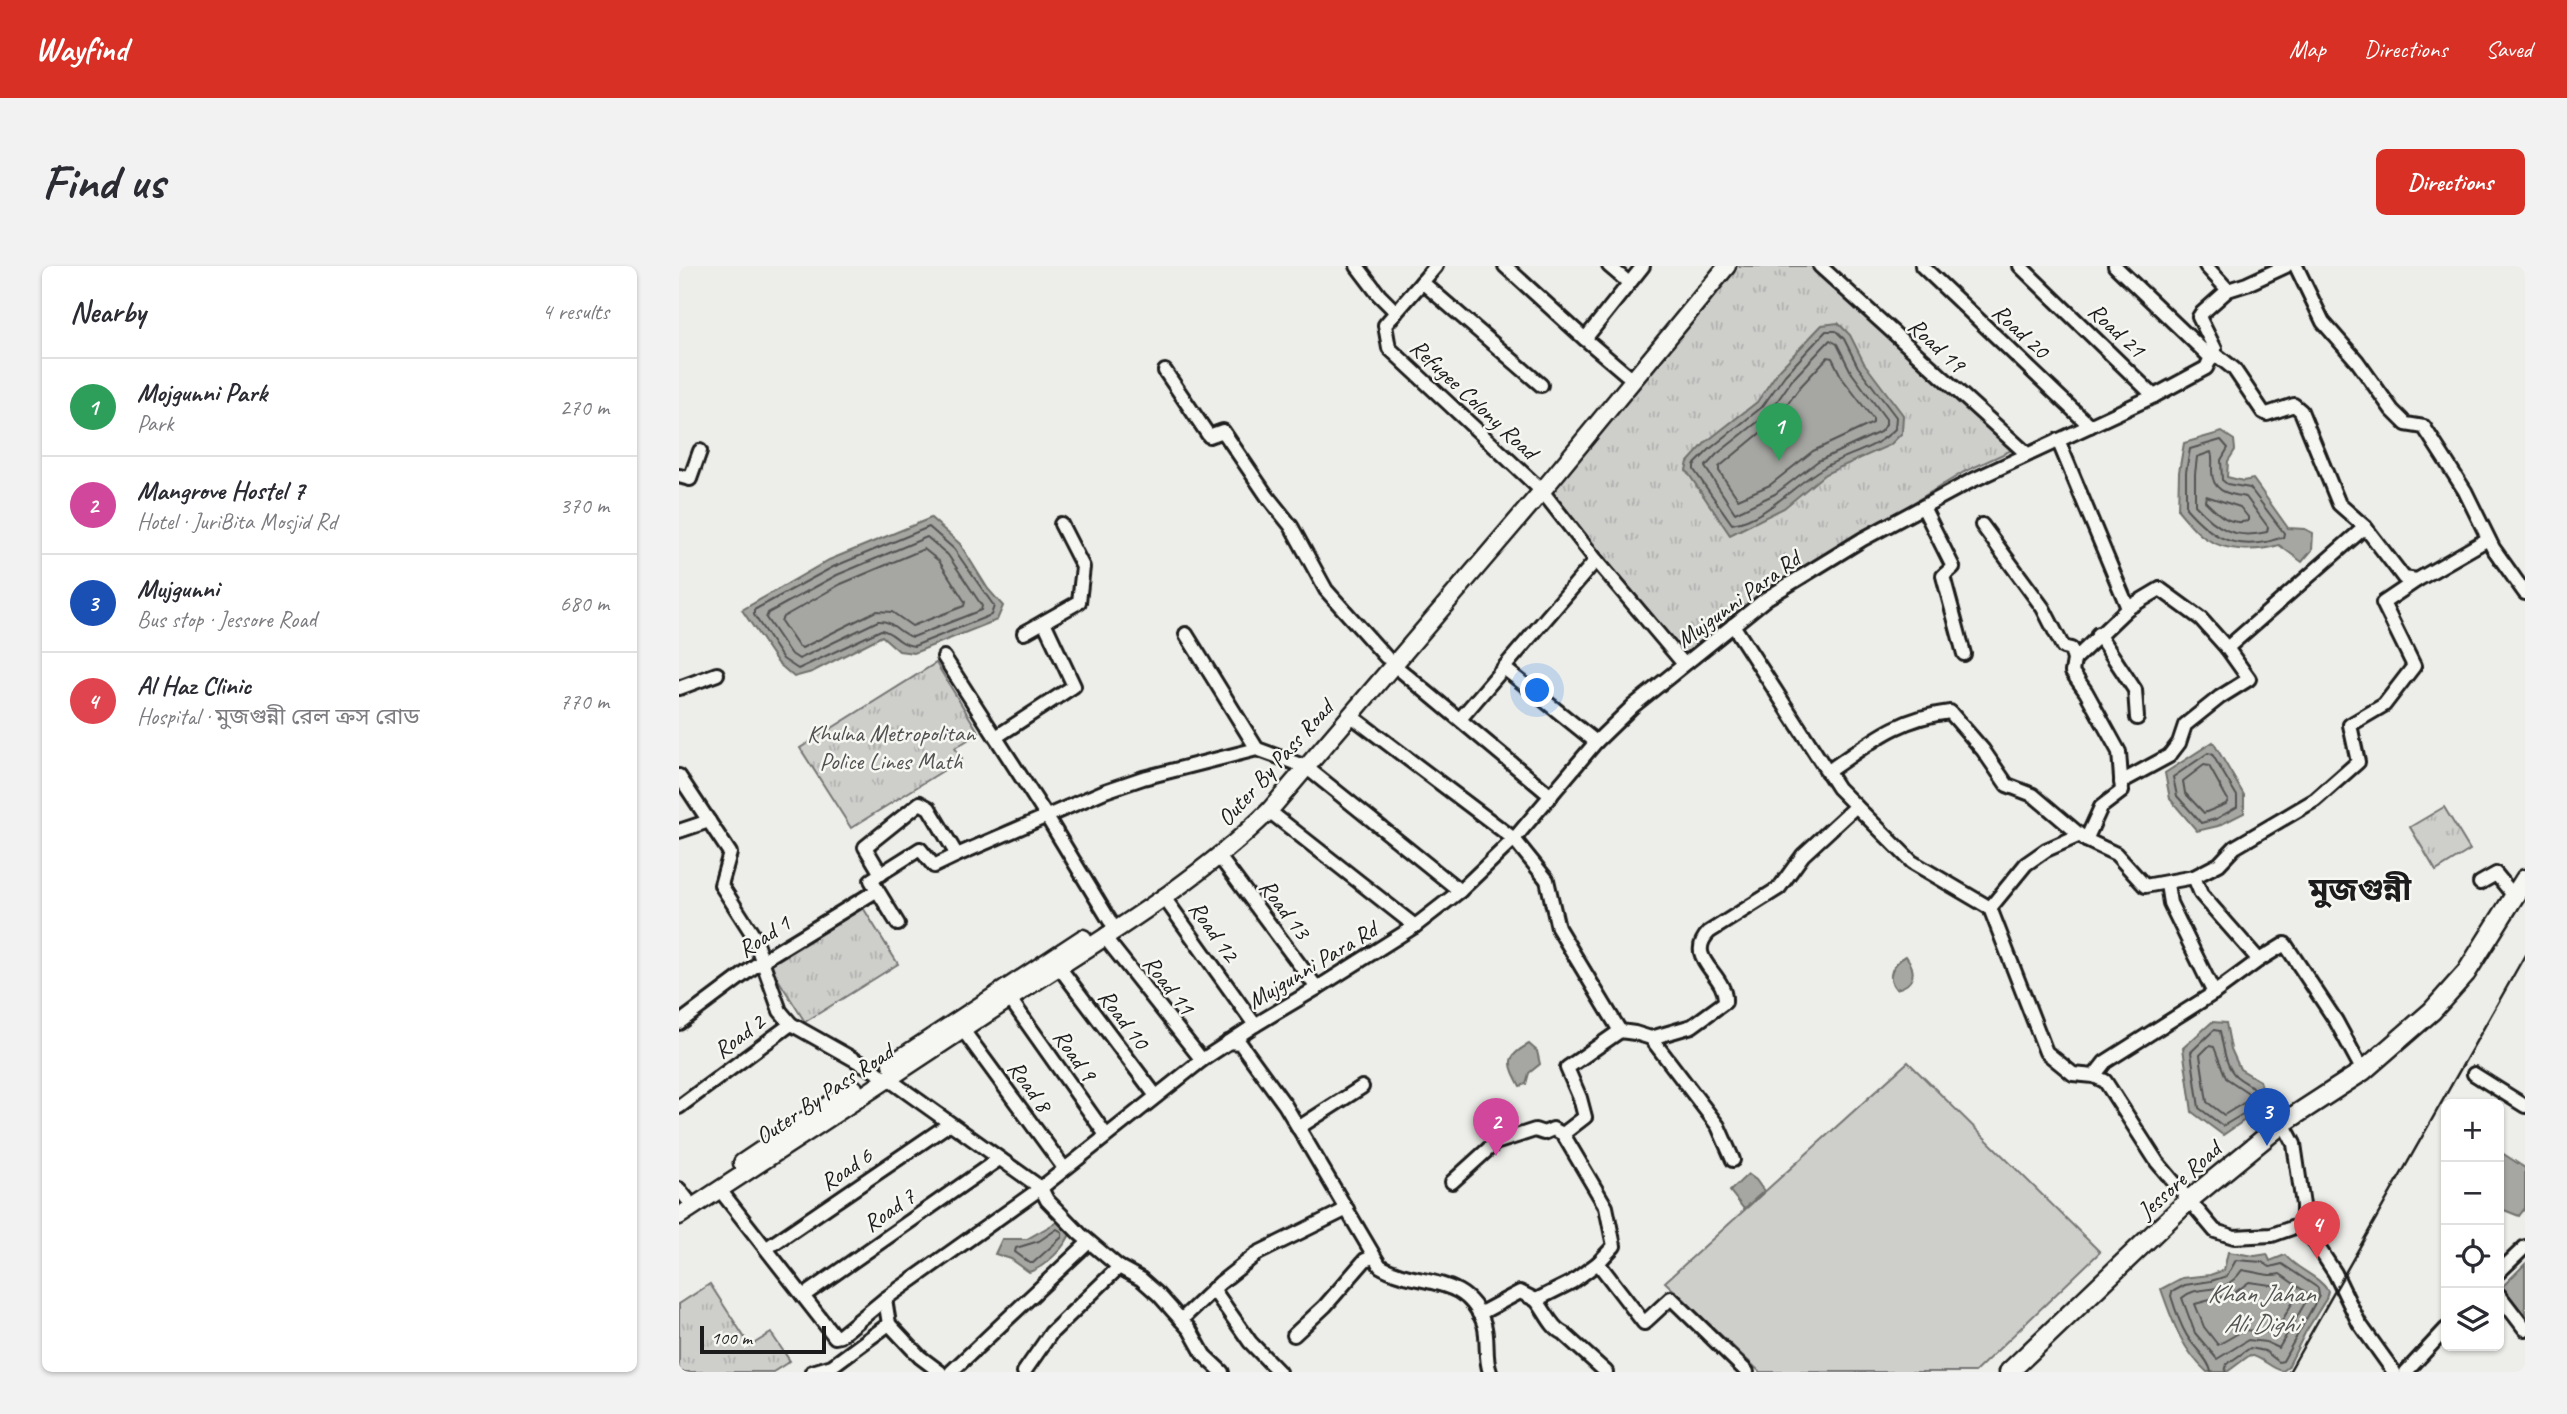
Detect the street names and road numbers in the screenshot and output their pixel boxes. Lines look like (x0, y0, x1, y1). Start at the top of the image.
street label: Road 21 (2082, 296, 2153, 365)
street label: Road 20 (1986, 297, 2058, 367)
street label: Road 19 (1902, 311, 1974, 381)
street label: Refugee Colony Road (1404, 332, 1547, 468)
street label: Mujgunni Para Rd (1670, 542, 1809, 654)
street label: Outer By Pass Road (1210, 691, 1342, 832)
street label: Road 13 (1253, 873, 1319, 947)
street label: Road 12 (1182, 895, 1247, 969)
street label: Road 1 (732, 907, 797, 964)
street label: Mujgunni Para Rd (1242, 913, 1385, 1016)
street label: Road 11 (1136, 949, 1202, 1022)
street label: Road 10 (1092, 983, 1158, 1057)
street label: Road 2 (707, 1006, 772, 1065)
street label: Road 9 (1046, 1023, 1105, 1089)
street label: Outer By Pass Road (749, 1035, 902, 1151)
street label: Road 8 (1001, 1054, 1060, 1120)
street label: Jessore Road (2130, 1132, 2230, 1226)
street label: Road 6 (814, 1140, 879, 1197)
street label: Road 7 (857, 1181, 922, 1239)

